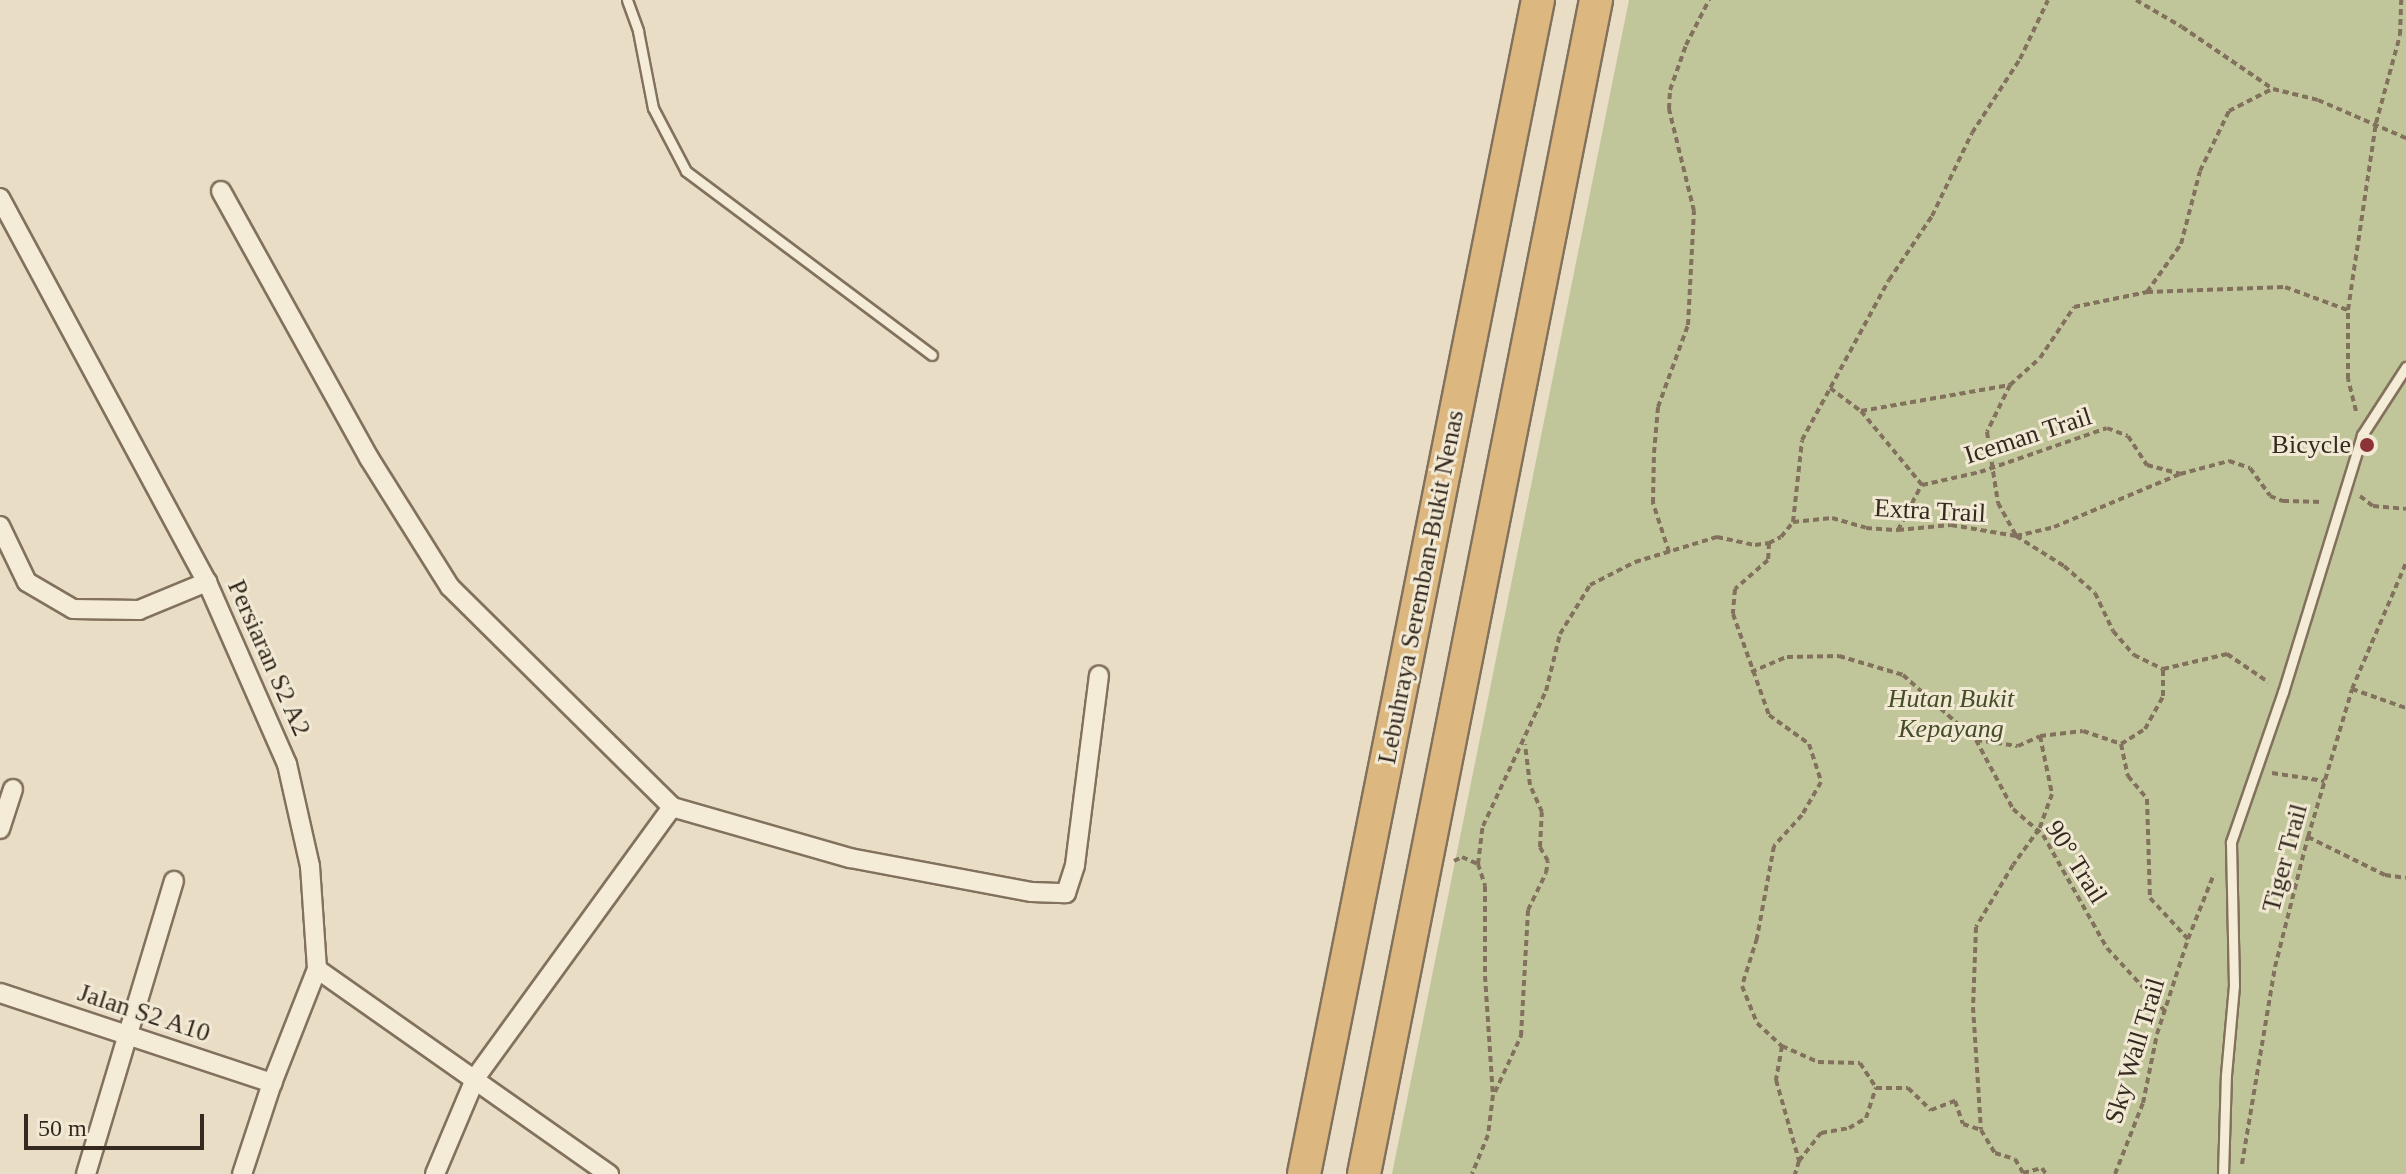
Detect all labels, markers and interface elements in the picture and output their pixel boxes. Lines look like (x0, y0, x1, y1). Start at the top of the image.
street label: Iceman Trail (1960, 401, 2096, 471)
street label: Lebuhraya Seremban-Bukit Nenas (1371, 408, 1471, 766)
place label: Bicycle (2272, 429, 2351, 461)
marker: Bicycle (2358, 436, 2376, 454)
street label: Extra Trail (1873, 492, 1987, 530)
street label: Persiaran S2 A2 (220, 574, 318, 742)
park label: Hutan Bukit Kepayang (1888, 683, 2014, 744)
street label: Tiger Trail (2256, 800, 2314, 916)
street label: 90° Trail (2038, 815, 2114, 909)
street label: Sky Wall Trail (2098, 974, 2172, 1128)
street label: Jalan S2 A10 (73, 977, 215, 1049)
scale bar (28, 1098, 208, 1148)
text: 50 m (38, 1115, 87, 1141)

